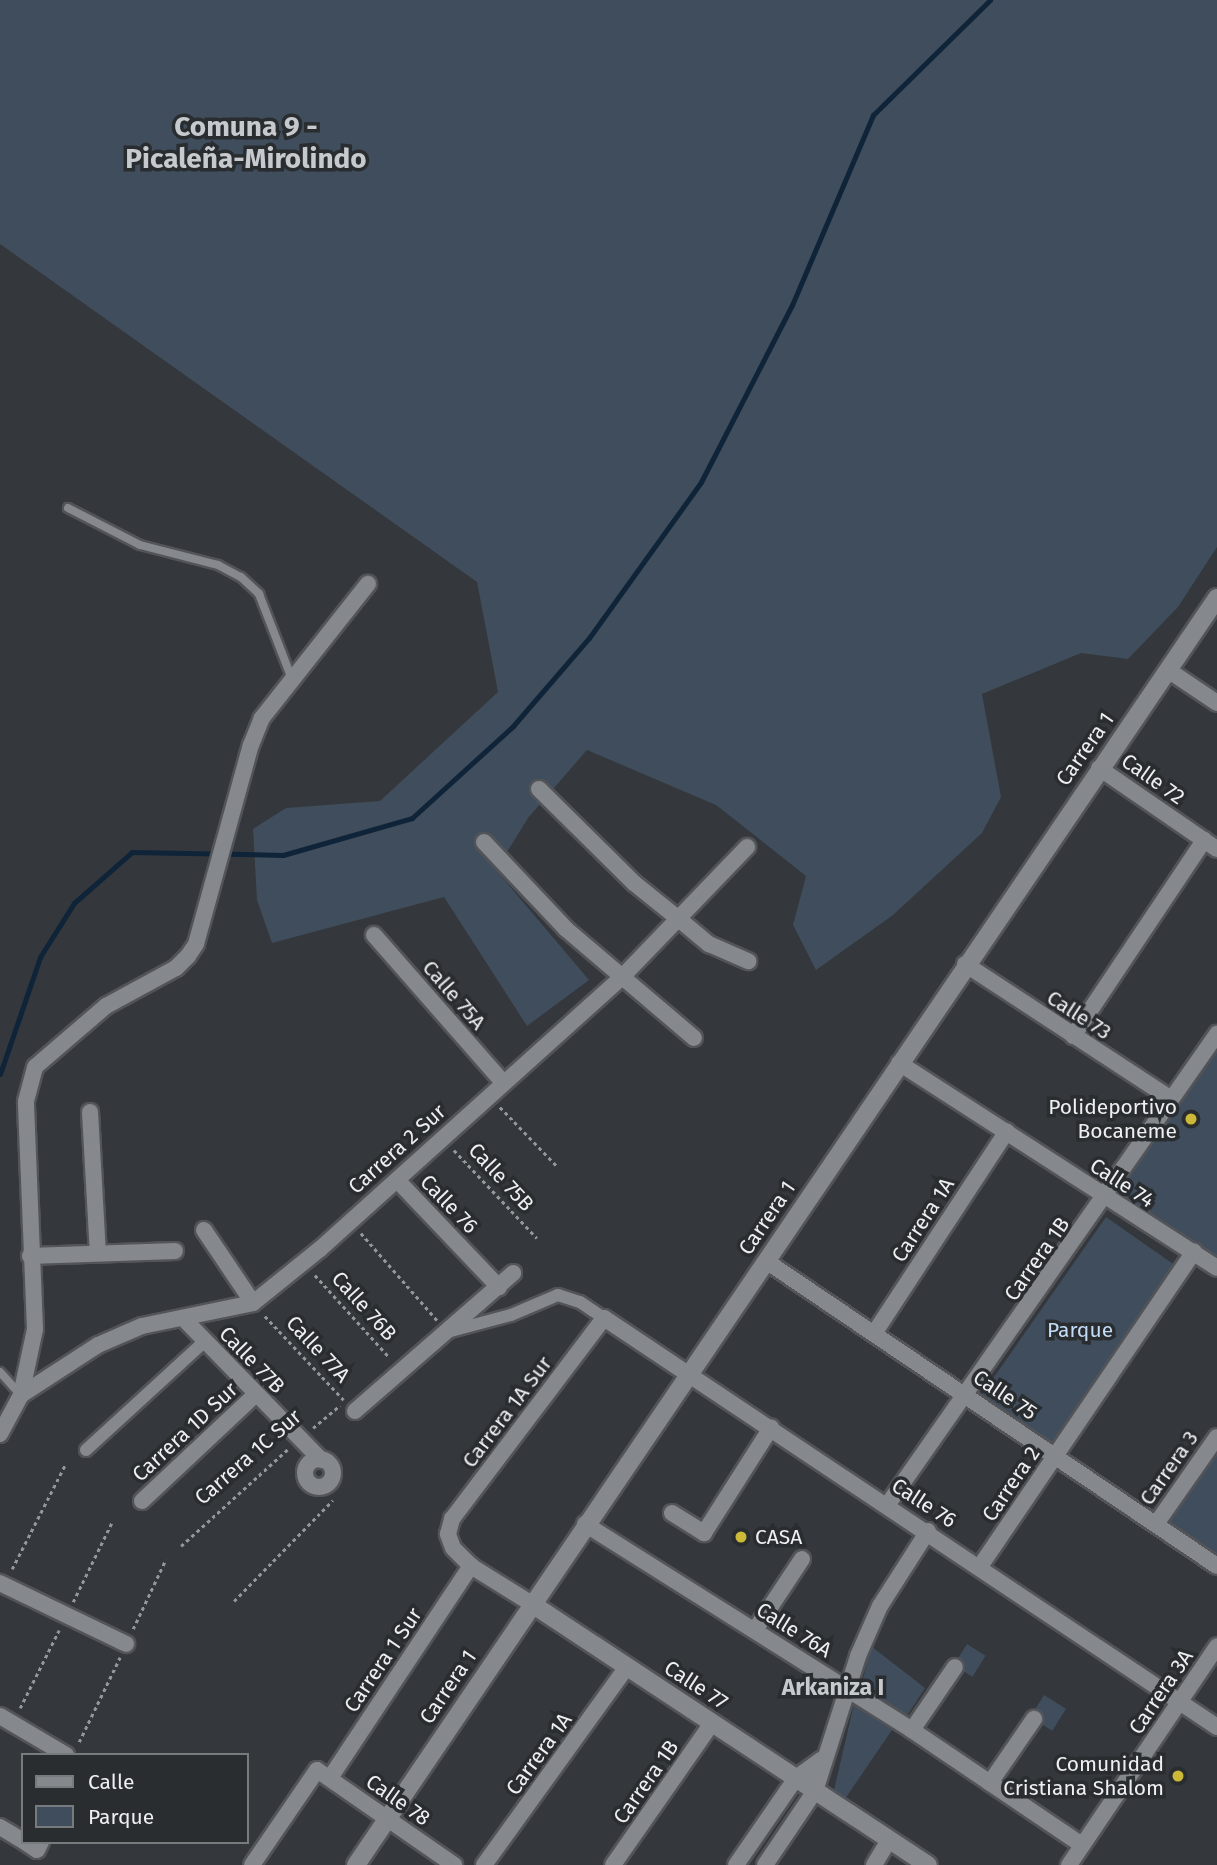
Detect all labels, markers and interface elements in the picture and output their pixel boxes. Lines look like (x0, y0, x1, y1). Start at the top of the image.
district label: Comuna 9 - Picaleña-Mirolindo (125, 110, 367, 176)
street label: Carrera 1 (1051, 708, 1119, 790)
street label: Calle 72 (1117, 748, 1189, 810)
street label: Calle 75A (417, 955, 491, 1035)
street label: Calle 73 (1042, 985, 1116, 1045)
place label: Polideportivo Bocaneme (1048, 1094, 1177, 1144)
street label: Carrera 2 Sur (343, 1099, 451, 1199)
marker: Polideportivo Bocaneme (1183, 1111, 1199, 1127)
street label: Calle 75B (463, 1138, 539, 1216)
street label: Calle 74 (1085, 1153, 1159, 1213)
street label: Calle 76 (415, 1169, 483, 1239)
street label: Carrera 1A (886, 1173, 960, 1267)
street label: Carrera 1 (733, 1176, 801, 1260)
street label: Carrera 1B (999, 1212, 1075, 1306)
street label: Calle 76B (326, 1266, 402, 1346)
street label: Calle 77A (281, 1310, 355, 1388)
park label: Parque (1047, 1317, 1113, 1343)
street label: Calle 77B (214, 1321, 290, 1399)
street label: Carrera 1A Sur (457, 1351, 557, 1473)
street label: Calle 75 (968, 1365, 1042, 1425)
street label: Carrera 1D Sur (127, 1377, 243, 1487)
street label: Carrera 1C Sur (190, 1404, 306, 1510)
street label: Carrera 3 (1134, 1426, 1204, 1510)
street label: Carrera 2 (977, 1442, 1045, 1526)
street label: Calle 76 (887, 1473, 961, 1533)
place label: CASA (755, 1524, 802, 1550)
marker: CASA (733, 1529, 749, 1545)
street label: Calle 76A (752, 1597, 836, 1663)
street label: Carrera 1 Sur (339, 1603, 427, 1717)
street label: Carrera 1 (414, 1645, 482, 1729)
street label: Carrera 3A (1123, 1645, 1199, 1739)
street label: Calle 77 (660, 1655, 732, 1715)
district label: Arkaniza I (782, 1673, 884, 1701)
street label: Carrera 1A (501, 1708, 577, 1800)
street label: Carrera 1B (608, 1735, 684, 1829)
place label: Comunidad Cristiana Shalom (1003, 1751, 1164, 1801)
legend (21, 1753, 248, 1844)
marker: Comunidad Cristiana Shalom (1170, 1768, 1186, 1784)
text: Calle (88, 1769, 134, 1795)
street label: Calle 78 (361, 1769, 435, 1831)
text: Parque (88, 1804, 154, 1830)

